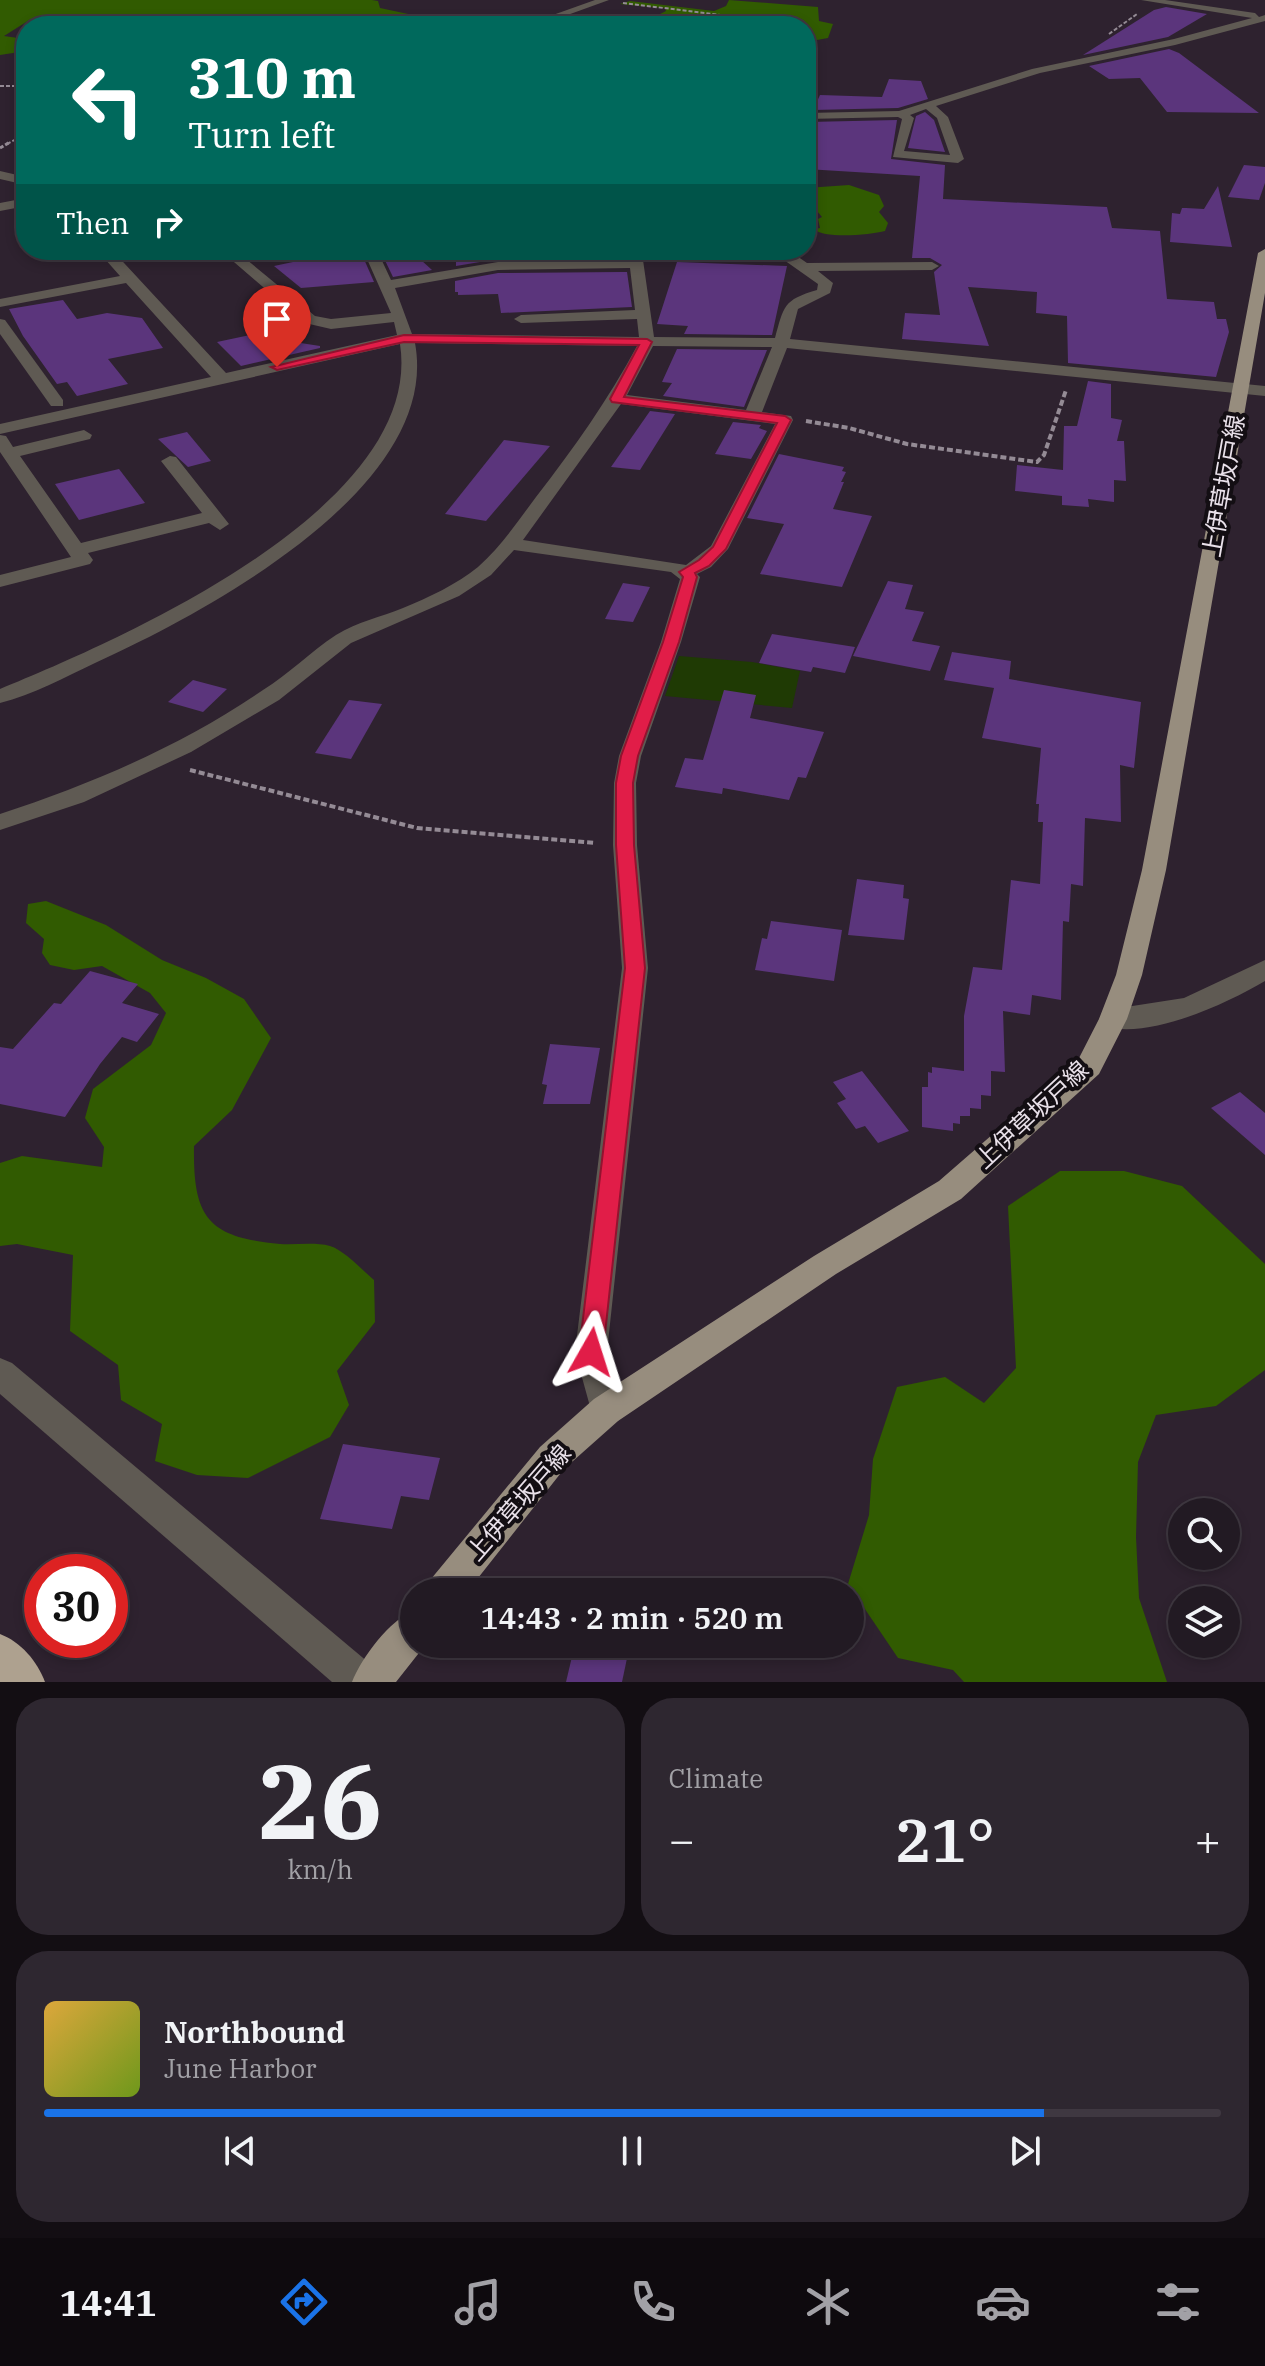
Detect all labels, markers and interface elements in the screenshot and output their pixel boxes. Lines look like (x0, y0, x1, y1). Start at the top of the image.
text: 310 m (188, 41, 356, 113)
icon: left (56, 48, 160, 152)
text: Turn left (188, 111, 335, 158)
icon: right (146, 200, 190, 244)
text: Then (56, 203, 130, 242)
pin (243, 285, 311, 367)
icon: arrive (255, 297, 299, 341)
street label: 上伊草坂戸線 (1195, 412, 1251, 560)
street label: 上伊草坂戸線 (968, 1053, 1095, 1175)
position arrow (549, 1310, 633, 1394)
street label: 上伊草坂戸線 (459, 1438, 578, 1567)
map controls (1168, 1498, 1240, 1658)
button: search (1168, 1498, 1240, 1570)
speed limit sign: 30 (24, 1554, 128, 1658)
button: layers (1168, 1586, 1240, 1658)
text: 14:43 · 2 min · 520 m (481, 1598, 783, 1637)
text: 26 (258, 1732, 383, 1868)
text: Climate (669, 1761, 763, 1795)
text: 21° (895, 1800, 995, 1879)
text: − (669, 1811, 695, 1868)
text: + (1195, 1811, 1221, 1868)
text: km/h (287, 1852, 353, 1886)
text: Northbound (164, 2012, 345, 2051)
text: June Harbor (164, 2051, 317, 2085)
icon: previous (218, 2129, 262, 2173)
icon: pause (610, 2129, 654, 2173)
icon: next (1003, 2129, 1047, 2173)
icon: directions (276, 2274, 332, 2330)
icon: music (450, 2274, 506, 2330)
icon: phone (625, 2274, 681, 2330)
icon: climate (800, 2274, 856, 2330)
icon: car (975, 2274, 1031, 2330)
icon: filters (1150, 2274, 1206, 2330)
text: 14:41 (59, 2279, 157, 2326)

